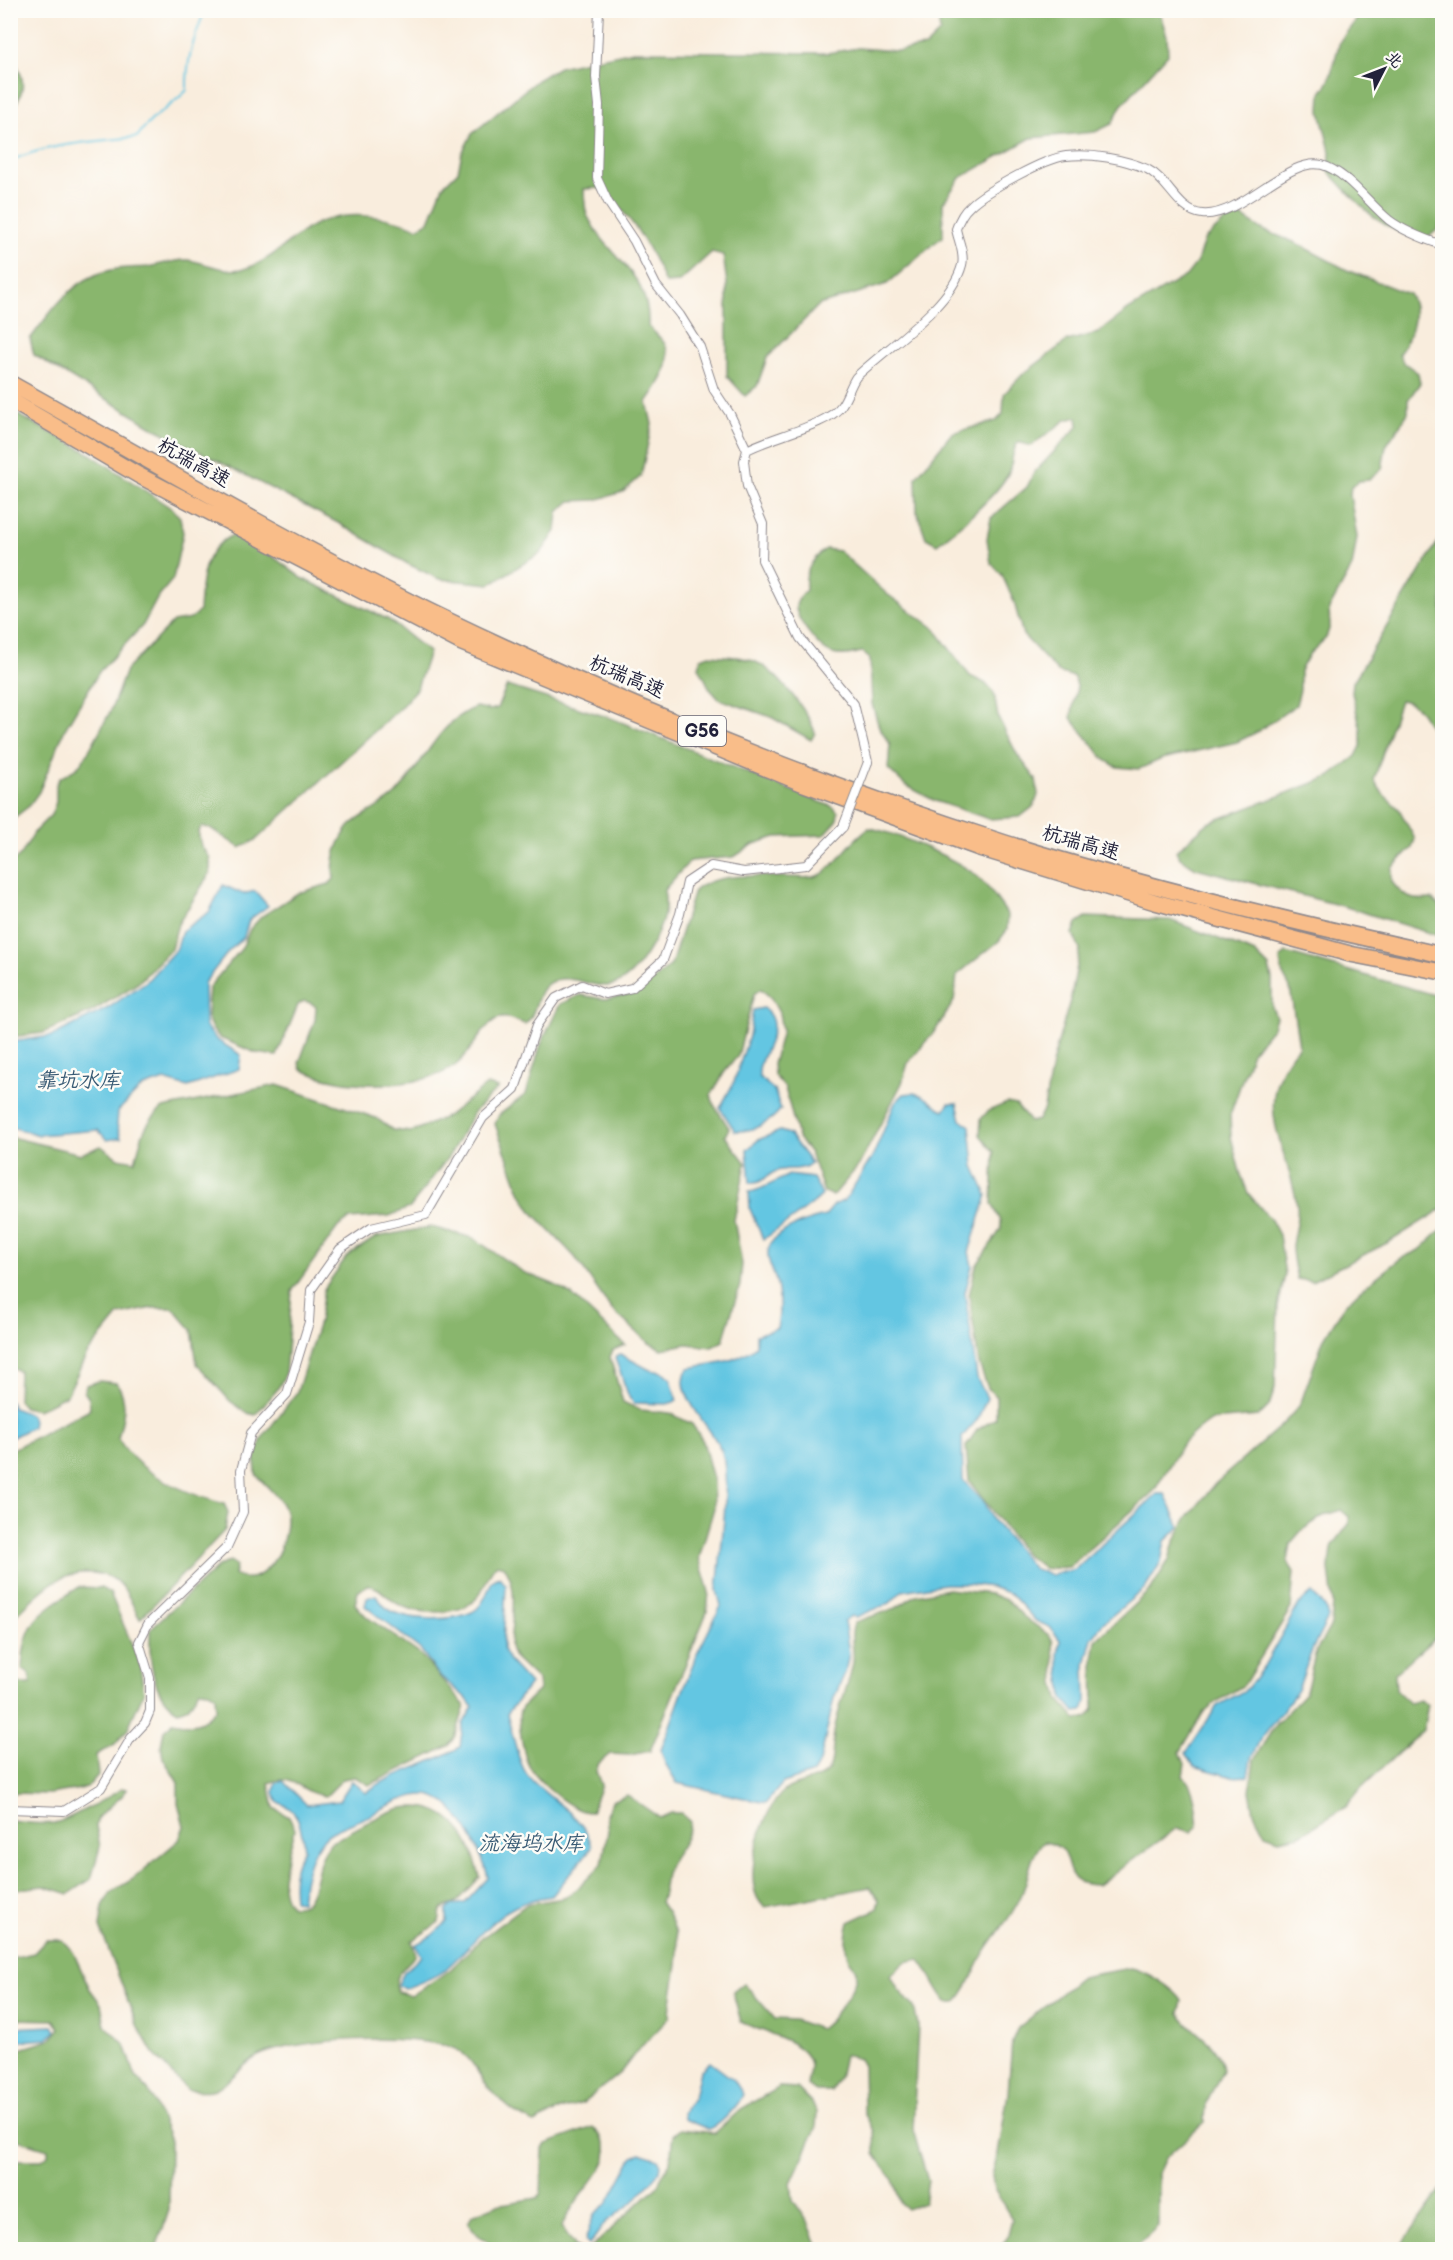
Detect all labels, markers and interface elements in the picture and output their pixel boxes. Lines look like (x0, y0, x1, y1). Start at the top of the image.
north arrow (1354, 39, 1414, 99)
text: 北 (1382, 48, 1406, 72)
street label: 杭瑞高速 (153, 433, 235, 493)
street label: 杭瑞高速 (585, 650, 669, 704)
road number: G56 (678, 716, 726, 746)
street label: 杭瑞高速 (1039, 820, 1123, 866)
water label: 靠坑水库 (36, 1068, 122, 1093)
water label: 流海坞水库 (479, 1831, 585, 1856)

